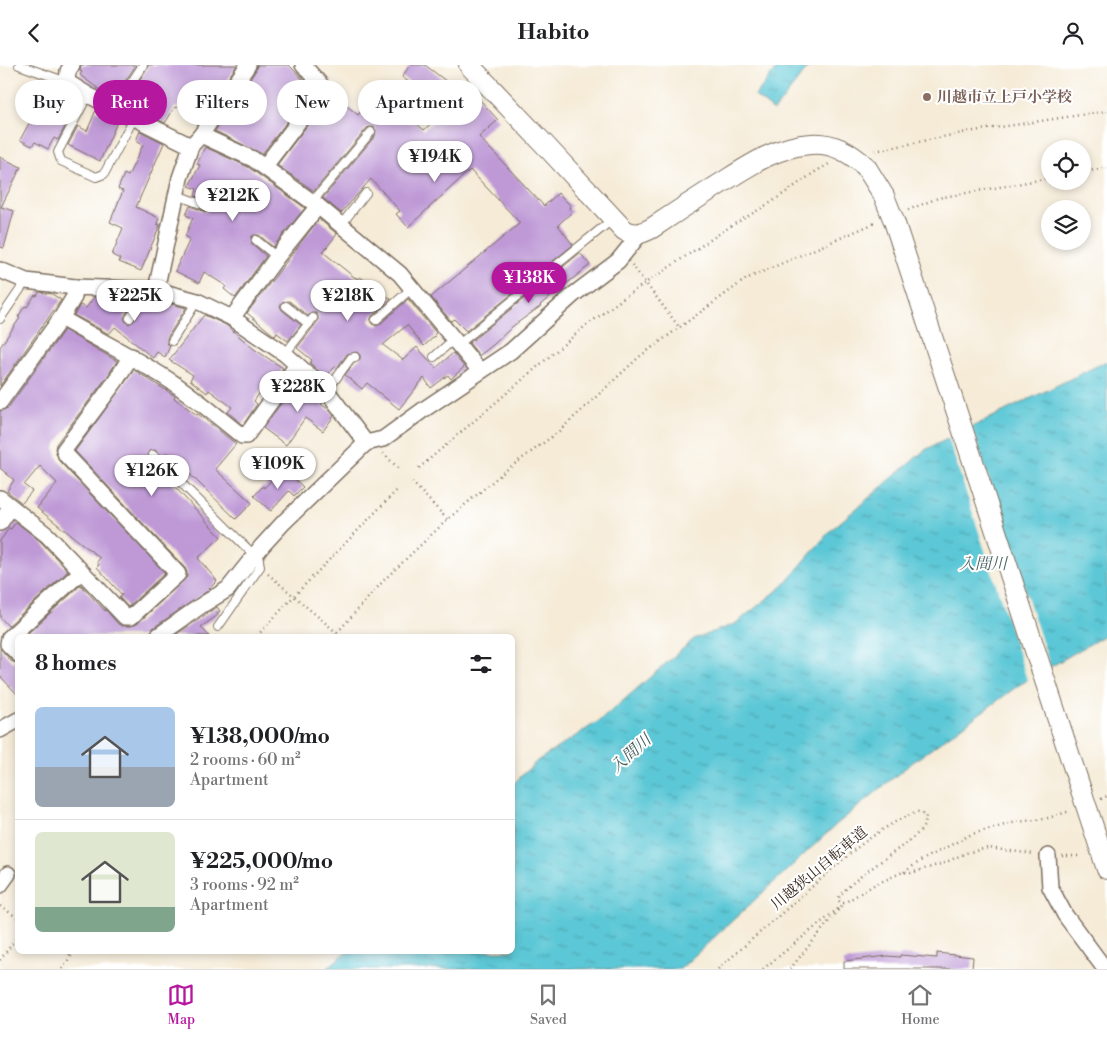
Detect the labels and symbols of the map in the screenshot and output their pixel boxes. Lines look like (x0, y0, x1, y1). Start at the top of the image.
place label: 川越市立上戸小学校 (937, 88, 1072, 107)
marker: 川越市立上戸小学校 (921, 91, 933, 103)
pin: ¥194K (400, 141, 470, 183)
pin: ¥212K (198, 179, 268, 222)
pin: ¥138K (494, 261, 564, 304)
pin: ¥225K (100, 279, 170, 322)
pin: ¥218K (313, 279, 383, 322)
pin: ¥228K (263, 371, 333, 413)
pin: ¥109K (243, 447, 313, 490)
pin: ¥126K (117, 455, 187, 497)
water label: 入間川 (959, 554, 1009, 574)
water label: 入間川 (606, 729, 657, 777)
street label: 川越狭山自転車道 (767, 823, 871, 914)

